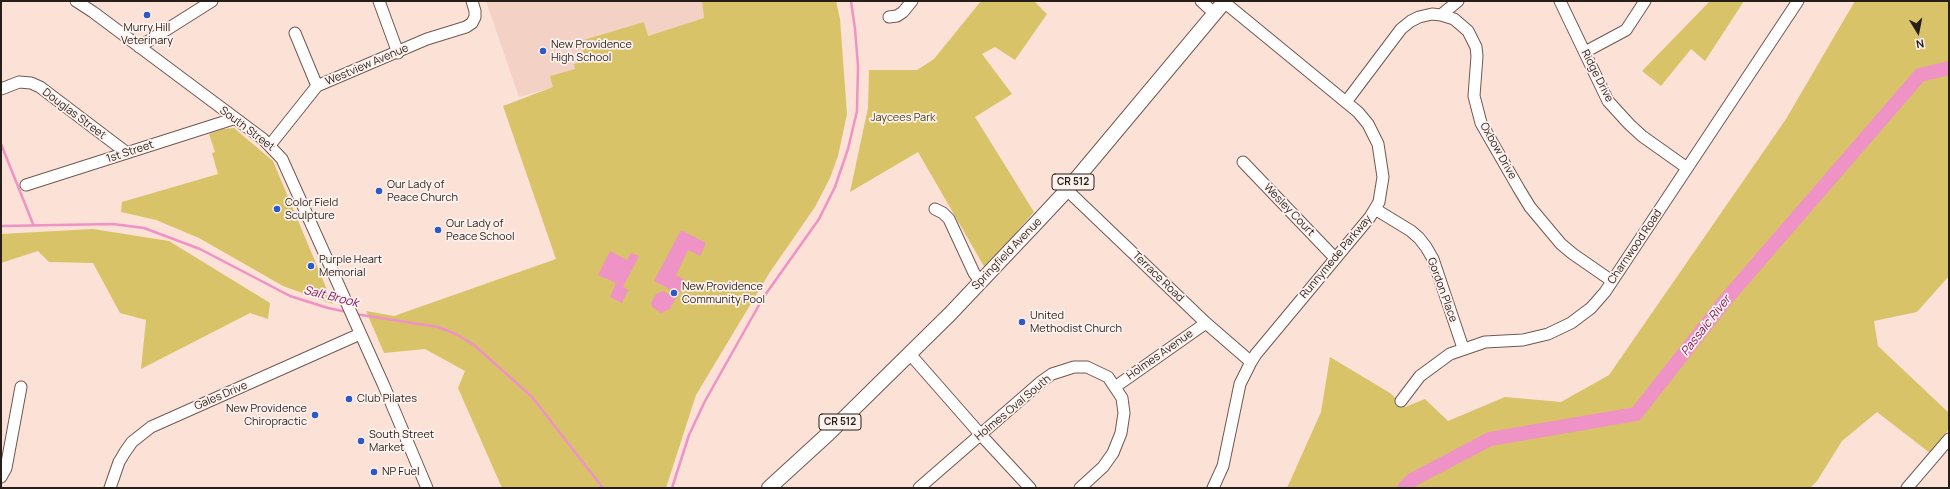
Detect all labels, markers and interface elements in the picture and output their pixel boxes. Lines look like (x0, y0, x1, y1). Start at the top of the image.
marker: Murry Hill Veterinary (142, 10, 152, 20)
north arrow (1898, 12, 1938, 52)
place label: Murry Hill Veterinary (121, 21, 173, 47)
text: N (1915, 36, 1925, 52)
place label: New Providence High School (551, 38, 632, 64)
street label: Westview Avenue (324, 42, 410, 88)
marker: New Providence High School (538, 46, 548, 56)
street label: Ridge Drive (1578, 48, 1616, 104)
street label: Douglas Street (40, 86, 108, 142)
street label: South Street (217, 104, 277, 154)
park label: Jaycees Park (870, 111, 936, 125)
street label: Oxbow Drive (1477, 120, 1519, 182)
street label: 1st Street (105, 138, 155, 166)
road number: CR 512 (1052, 174, 1094, 190)
place label: Our Lady of Peace Church (387, 178, 458, 204)
street label: Wesley Court (1261, 181, 1317, 239)
marker: Our Lady of Peace Church (374, 186, 384, 196)
place label: Color Field Sculpture (285, 196, 338, 222)
marker: Color Field Sculpture (272, 204, 282, 214)
street label: Charnwood Road (1605, 207, 1665, 287)
street label: Runnymede Parkway (1297, 213, 1375, 301)
street label: Springfield Avenue (969, 215, 1045, 293)
place label: Our Lady of Peace School (446, 217, 515, 243)
marker: Our Lady of Peace School (433, 225, 443, 235)
street label: Terrace Road (1129, 249, 1187, 305)
place label: Purple Heart Memorial (319, 253, 382, 279)
street label: Gordon Place (1424, 256, 1460, 324)
marker: Purple Heart Memorial (306, 261, 316, 271)
place label: New Providence Community Pool (682, 280, 765, 306)
water label: Salt Brook (302, 283, 360, 311)
marker: New Providence Community Pool (669, 288, 679, 298)
water label: Passaic River (1678, 293, 1734, 359)
place label: United Methodist Church (1030, 309, 1122, 335)
marker: United Methodist Church (1017, 317, 1027, 327)
street label: Holmes Avenue (1124, 327, 1196, 383)
street label: Holmes Oval South (972, 372, 1054, 444)
street label: Gales Drive (192, 379, 250, 413)
place label: Club Pilates (357, 392, 417, 406)
marker: Club Pilates (344, 394, 354, 404)
place label: New Providence Chiropractic (226, 402, 307, 428)
marker: New Providence Chiropractic (310, 410, 320, 420)
road number: CR 512 (819, 414, 861, 430)
place label: South Street Market (369, 428, 434, 454)
marker: South Street Market (356, 436, 366, 446)
place label: NP Fuel (382, 465, 419, 479)
marker: NP Fuel (369, 467, 379, 477)

